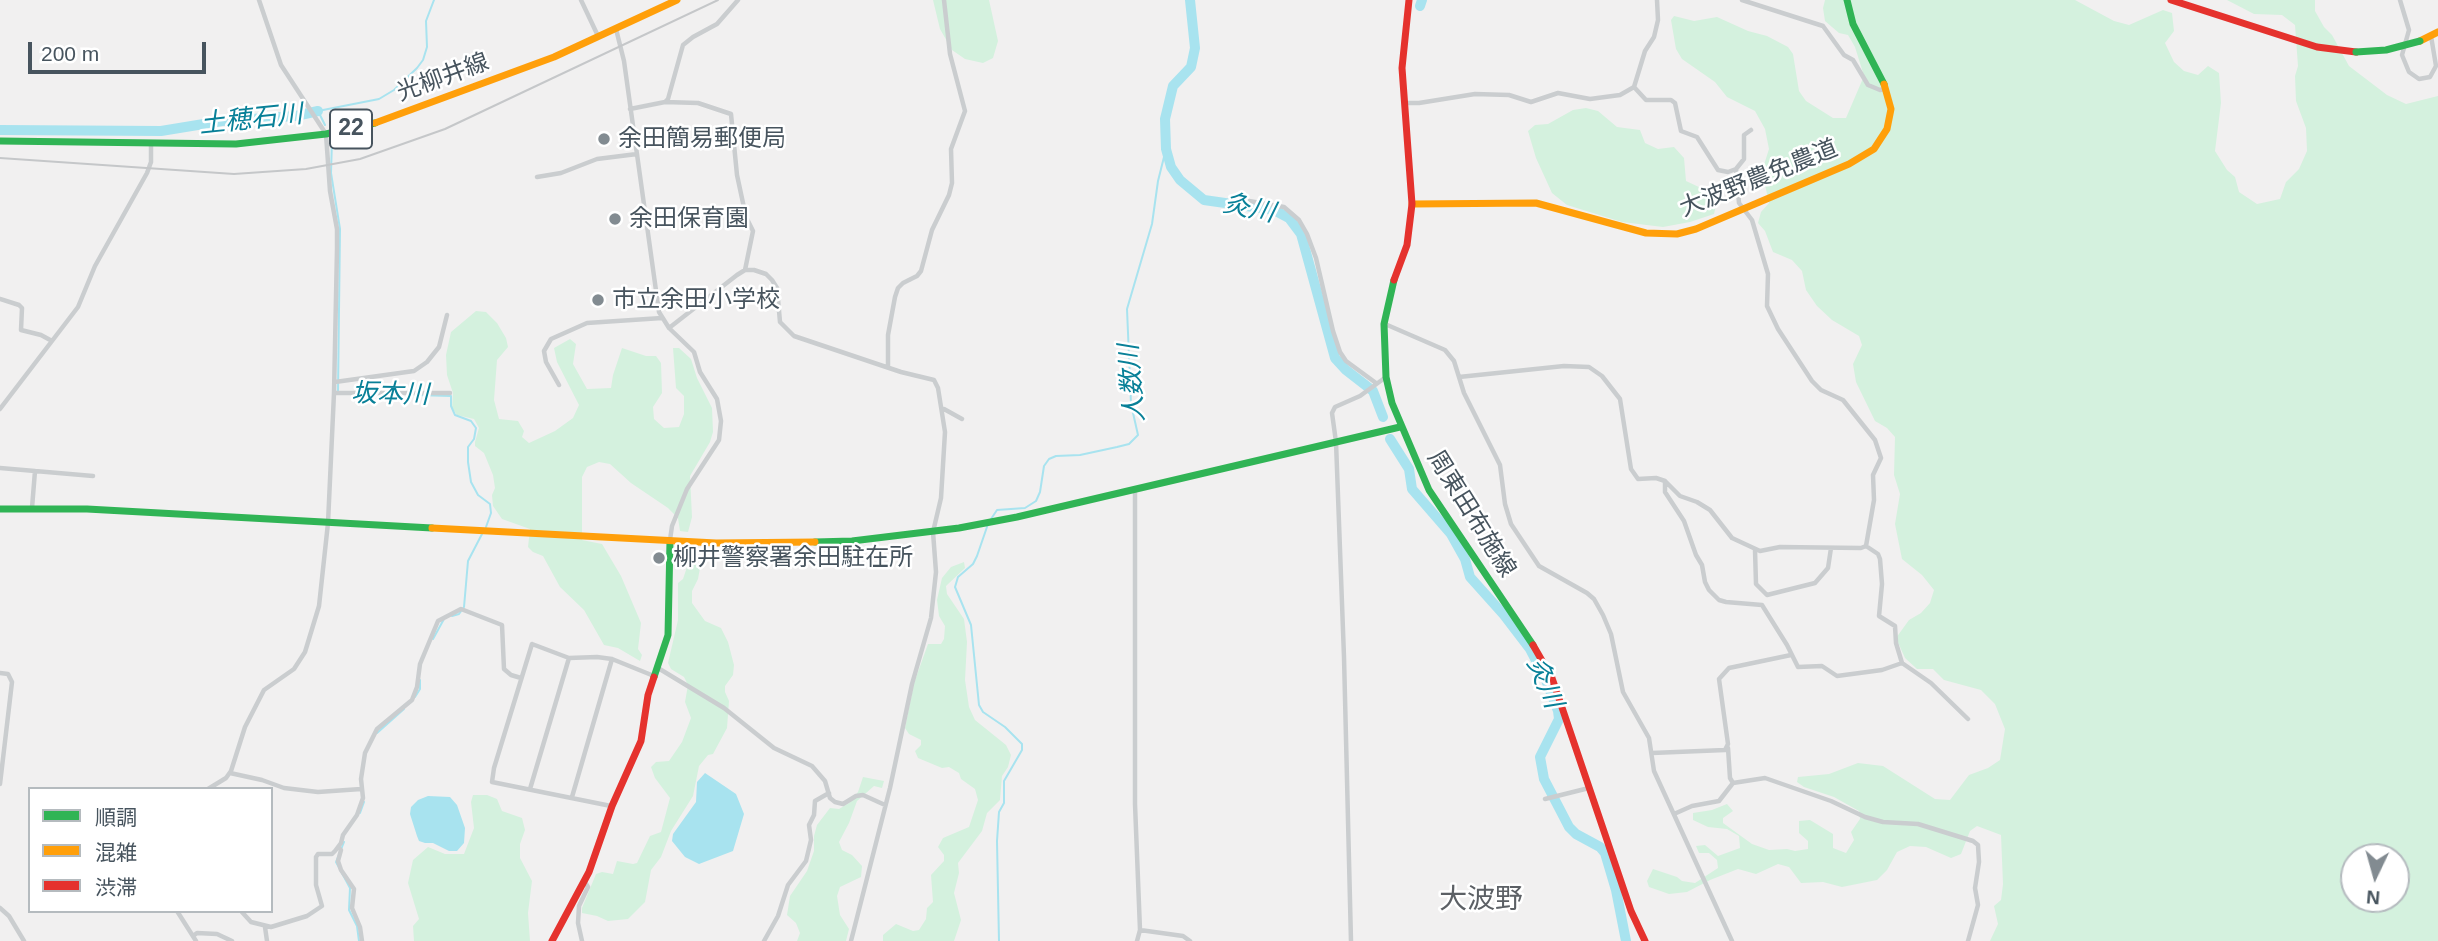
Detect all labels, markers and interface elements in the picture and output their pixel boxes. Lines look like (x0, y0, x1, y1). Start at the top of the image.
scale bar (32, 28, 210, 72)
text: 200 m (41, 42, 99, 65)
street label: 光柳井線 (393, 48, 493, 108)
water label: 土穂石川 (198, 99, 304, 141)
road number: 22 (330, 110, 372, 148)
place label: 余田簡易郵便局 (618, 125, 786, 153)
marker: 余田簡易郵便局 (596, 131, 612, 147)
street label: 大波野農免農道 (1676, 134, 1842, 224)
water label: 灸川 (1220, 188, 1278, 230)
place label: 余田保育園 (629, 205, 749, 233)
marker: 余田保育園 (607, 211, 623, 227)
place label: 市立余田小学校 (612, 286, 780, 314)
marker: 市立余田小学校 (590, 292, 606, 308)
water label: 人数川 (1114, 343, 1152, 423)
water label: 坂本川 (351, 379, 429, 411)
street label: 周東田布施線 (1421, 445, 1521, 583)
place label: 柳井警察署余田駐在所 (673, 544, 913, 572)
marker: 柳井警察署余田駐在所 (651, 550, 667, 566)
water label: 灸川 (1519, 653, 1569, 713)
legend (28, 787, 273, 913)
text: 順調 (95, 806, 137, 829)
text: 混雑 (95, 841, 137, 864)
north arrow (2340, 843, 2410, 913)
text: 渋滞 (95, 876, 137, 899)
district label: 大波野 (1439, 883, 1523, 917)
text: N (2366, 886, 2381, 908)

